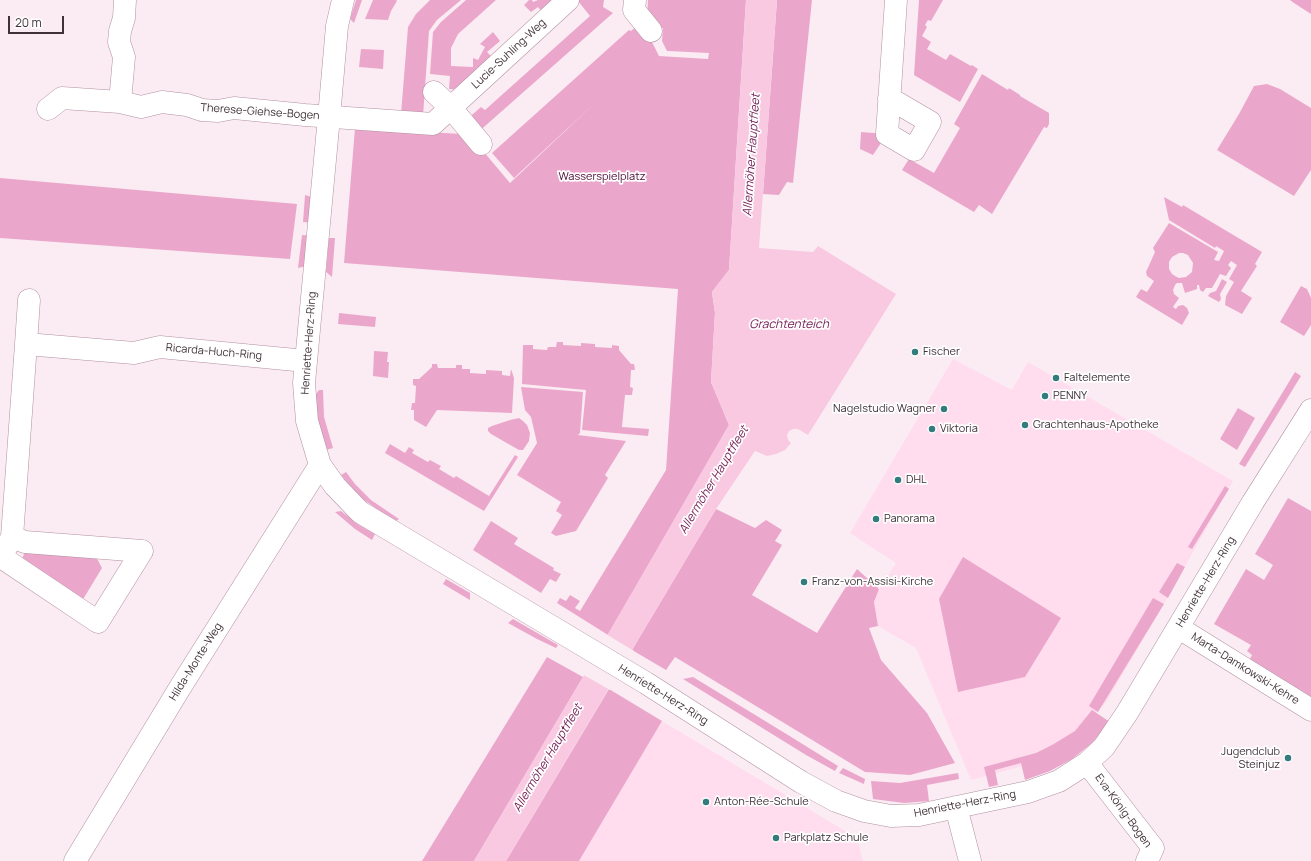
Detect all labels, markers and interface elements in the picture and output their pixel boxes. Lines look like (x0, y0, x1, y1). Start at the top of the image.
scale bar (10, 8, 66, 34)
text: 20 m (15, 14, 42, 31)
street label: Lucie-Suhling-Weg (469, 16, 549, 92)
water label: Allermöher Hauptfleet (741, 93, 763, 217)
street label: Therese-Giehse-Bogen (200, 101, 320, 123)
park label: Wasserspielplatz (559, 170, 645, 184)
street label: Henriette-Herz-Ring (299, 291, 319, 395)
water label: Grachtenteich (749, 318, 829, 332)
street label: Ricarda-Huch-Ring (165, 341, 263, 363)
place label: Fischer (923, 345, 960, 359)
marker: Fischer (910, 347, 920, 357)
place label: Faltelemente (1064, 371, 1130, 385)
marker: Faltelemente (1051, 373, 1061, 383)
place label: PENNY (1053, 389, 1087, 403)
marker: PENNY (1040, 391, 1050, 401)
place label: Nagelstudio Wagner (833, 402, 936, 416)
marker: Nagelstudio Wagner (939, 404, 949, 414)
place label: Grachtenhaus-Apotheke (1033, 418, 1159, 432)
marker: Grachtenhaus-Apotheke (1020, 420, 1030, 430)
place label: Viktoria (940, 422, 978, 436)
water label: Allermöher Hauptfleet (676, 424, 752, 536)
marker: Viktoria (927, 424, 937, 434)
place label: DHL (906, 473, 927, 487)
marker: DHL (893, 475, 903, 485)
place label: Panorama (884, 512, 935, 526)
marker: Panorama (871, 514, 881, 524)
street label: Henriette-Herz-Ring (1174, 534, 1238, 630)
place label: Franz-von-Assisi-Kirche (812, 575, 933, 589)
marker: Franz-von-Assisi-Kirche (799, 577, 809, 587)
street label: Hilda-Monte-Weg (167, 621, 225, 703)
street label: Marta-Damkowski-Kehre (1189, 630, 1301, 708)
street label: Henriette-Herz-Ring (616, 662, 710, 728)
water label: Allermöher Hauptfleet (510, 702, 586, 814)
place label: Jugendclub Steinjuz (1221, 745, 1280, 771)
marker: Jugendclub Steinjuz (1283, 753, 1293, 763)
street label: Eva-König-Bogen (1092, 772, 1154, 850)
street label: Henriette-Herz-Ring (913, 788, 1017, 820)
place label: Anton-Rée-Schule (714, 795, 809, 809)
marker: Anton-Rée-Schule (701, 797, 711, 807)
place label: Parkplatz Schule (784, 831, 868, 845)
marker: Parkplatz Schule (771, 833, 781, 843)

